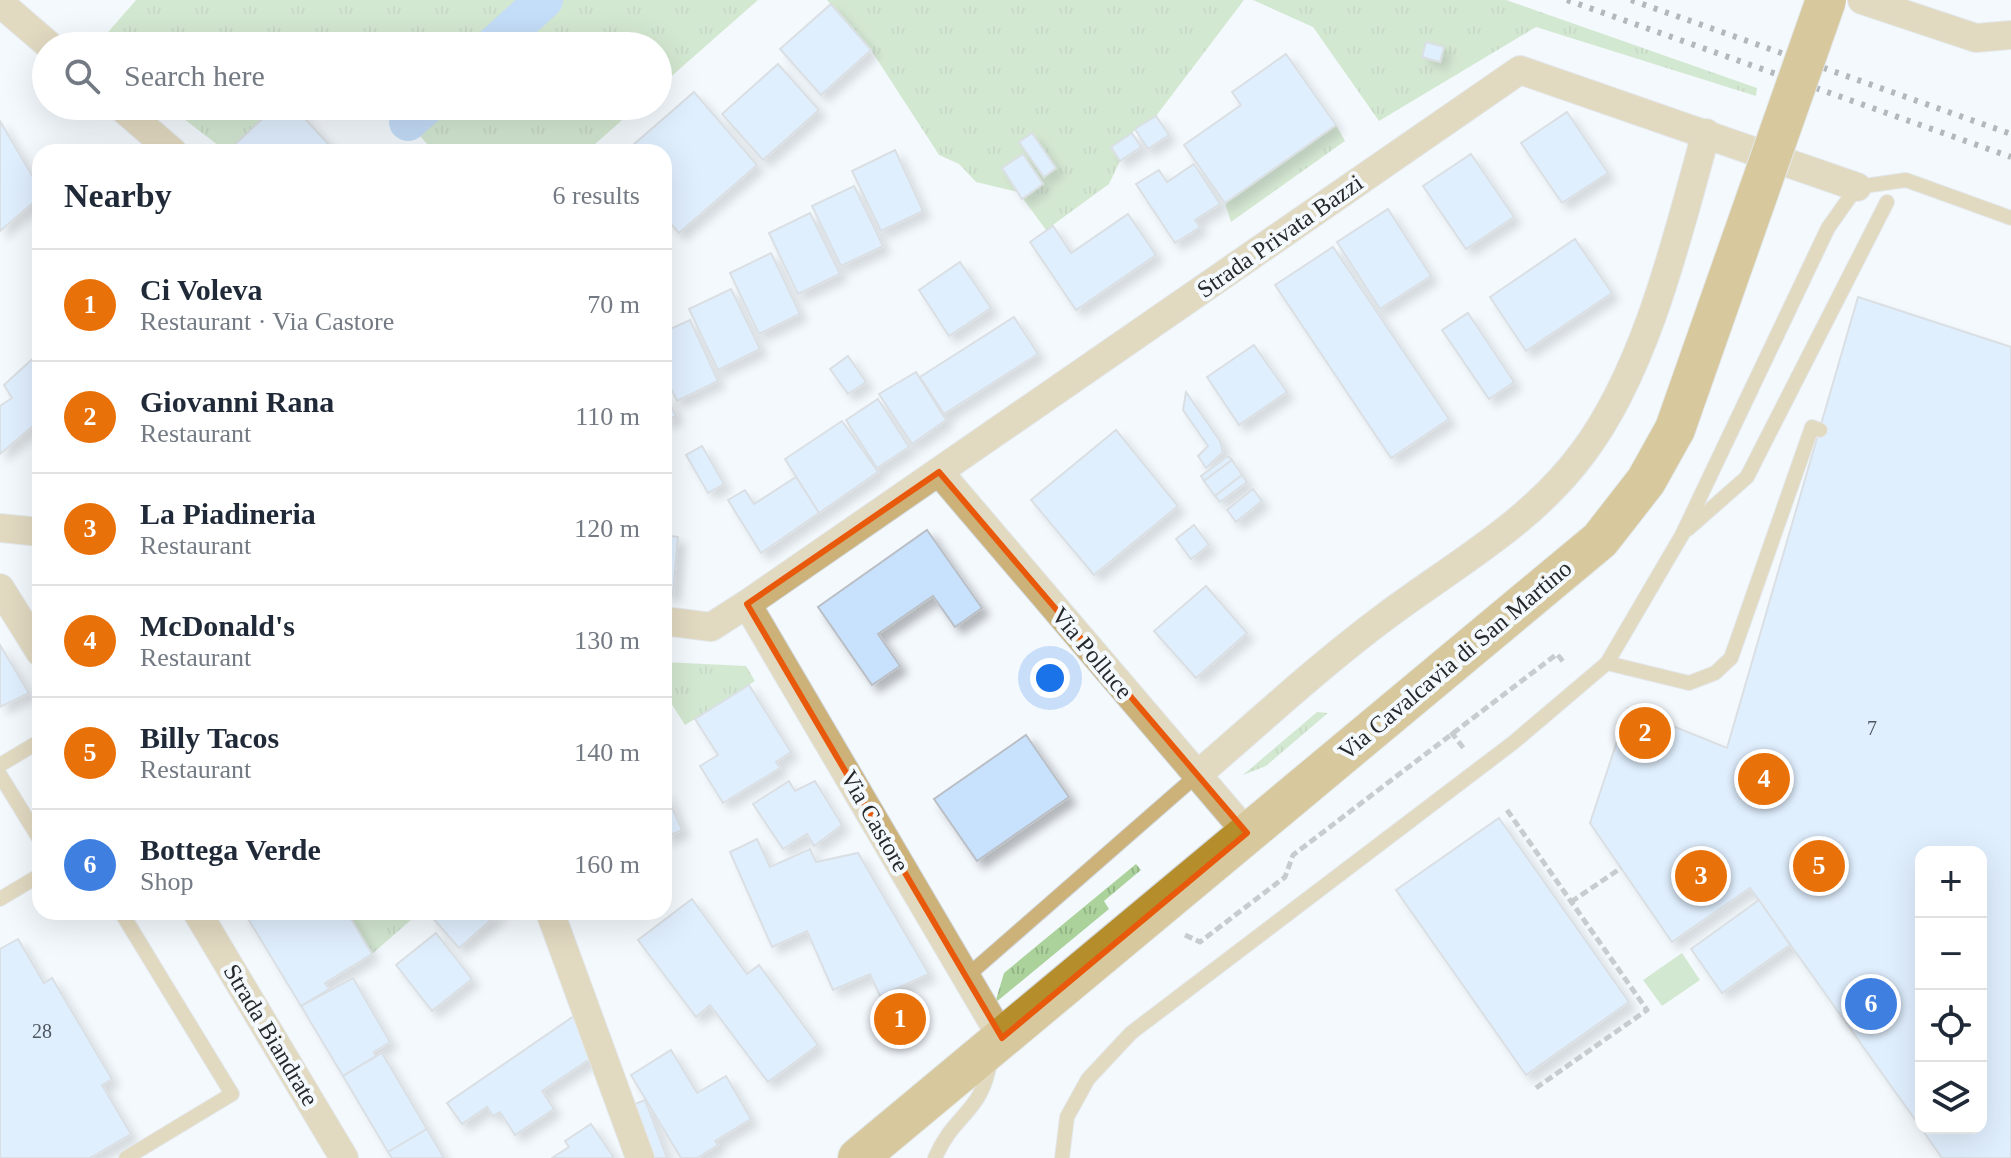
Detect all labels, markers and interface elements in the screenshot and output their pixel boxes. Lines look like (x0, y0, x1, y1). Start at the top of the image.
search box (32, 32, 672, 120)
icon: search (60, 54, 104, 98)
text: Search here (124, 59, 265, 92)
street label: Strada Privata Bazzi (1192, 169, 1368, 303)
text: Nearby (64, 177, 172, 214)
text: 6 results (553, 181, 640, 210)
text: Ci Voleva (140, 273, 263, 306)
text: 1 (84, 290, 97, 319)
text: 70 m (587, 290, 640, 319)
text: Restaurant · Via Castore (140, 307, 394, 336)
text: Giovanni Rana (140, 385, 334, 418)
text: 2 (84, 402, 97, 431)
text: 110 m (575, 402, 640, 431)
text: Restaurant (140, 419, 251, 448)
text: La Piadineria (140, 497, 316, 530)
text: 3 (84, 514, 97, 543)
text: 120 m (574, 514, 640, 543)
text: Restaurant (140, 531, 251, 560)
street label: Via Cavalcavia di San Martino (1333, 555, 1577, 765)
street label: Via Polluce (1046, 602, 1138, 704)
text: McDonald's (140, 609, 295, 642)
text: 4 (84, 626, 97, 655)
text: 130 m (574, 626, 640, 655)
text: Restaurant (140, 643, 251, 672)
your location (1030, 658, 1070, 698)
pin: 2 (1619, 703, 1671, 763)
house number: 7 (1867, 717, 1877, 739)
text: Billy Tacos (140, 721, 279, 754)
text: 5 (84, 738, 97, 767)
text: 140 m (574, 738, 640, 767)
pin: 4 (1738, 749, 1790, 809)
text: Restaurant (140, 755, 251, 784)
street label: Via Castore (836, 766, 914, 876)
text: Bottega Verde (140, 833, 321, 866)
pin: 5 (1793, 836, 1845, 896)
pin: 3 (1675, 846, 1727, 906)
map controls (1915, 846, 1987, 1134)
button: + (1915, 846, 1987, 918)
text: 6 (84, 850, 97, 879)
text: 160 m (574, 850, 640, 879)
text: Shop (140, 867, 193, 896)
button: − (1915, 918, 1987, 990)
street label: Strada Biandrate (218, 959, 324, 1111)
pin: 6 (1845, 974, 1897, 1034)
pin: 1 (874, 989, 926, 1049)
button: locate (1915, 990, 1987, 1062)
house number: 28 (32, 1020, 52, 1042)
button: layers (1915, 1062, 1987, 1134)

